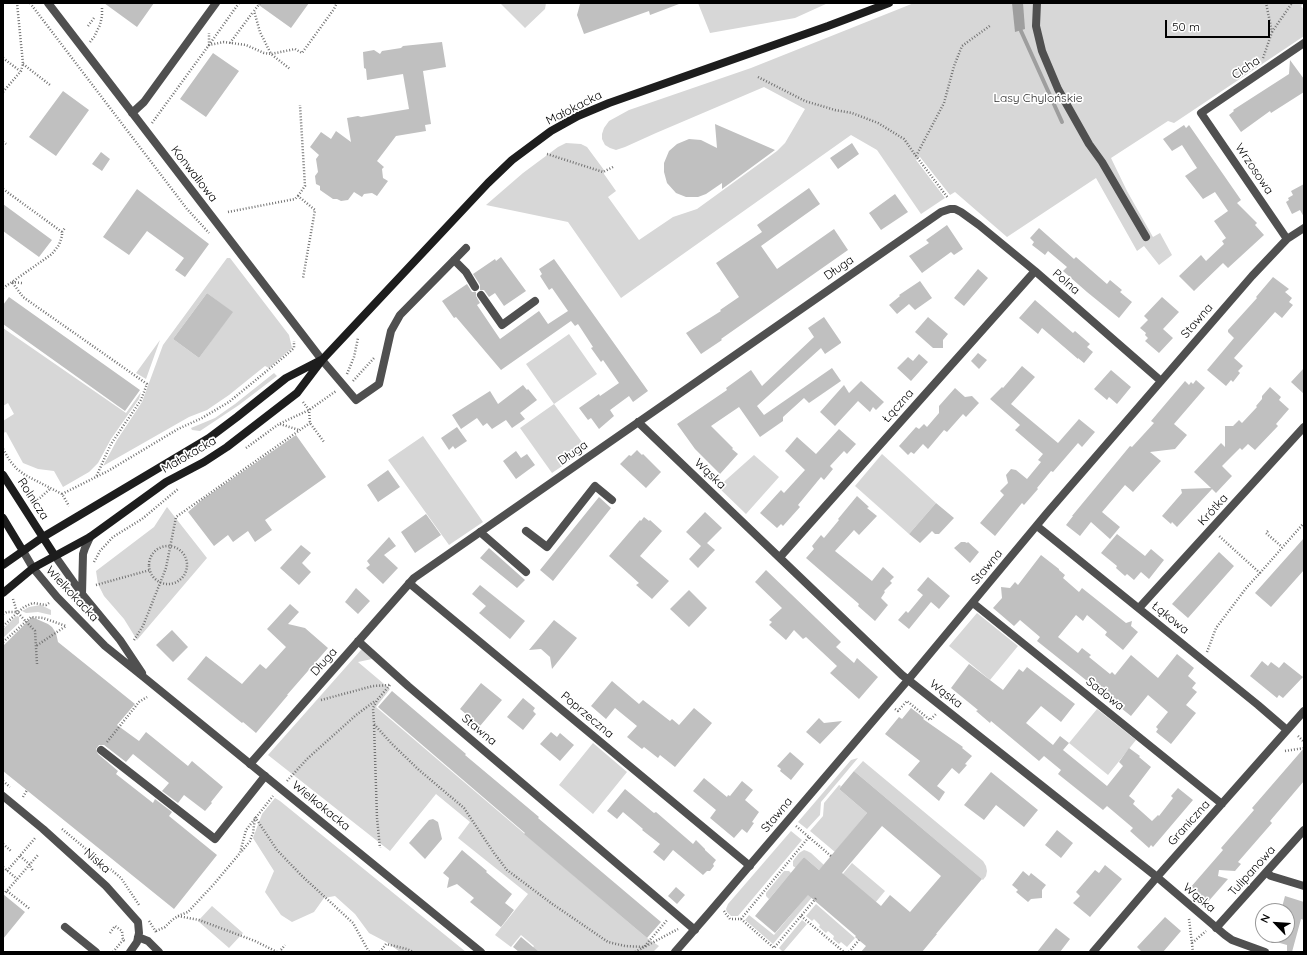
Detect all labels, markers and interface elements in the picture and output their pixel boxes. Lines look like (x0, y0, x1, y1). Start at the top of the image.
scale bar (1167, 12, 1272, 38)
text: 50 m (1172, 19, 1200, 34)
street label: Cicha (1229, 53, 1263, 83)
street label: Małokacka (544, 88, 604, 128)
park label: Lasy Chylońskie (993, 91, 1083, 105)
street label: Wrzosowa (1232, 141, 1276, 197)
street label: Konwaliowa (168, 143, 220, 205)
street label: Długa (821, 253, 857, 283)
street label: Polna (1049, 266, 1083, 298)
street label: Stawna (1178, 301, 1216, 341)
street label: Łączna (879, 386, 917, 426)
street label: Małokacka (159, 434, 219, 476)
street label: Długa (555, 438, 591, 468)
street label: Wąska (691, 456, 729, 492)
street label: Rolnicza (14, 475, 52, 523)
street label: Krótka (1195, 491, 1231, 529)
street label: Stawna (968, 547, 1006, 587)
street label: Wielkokacka (43, 563, 101, 625)
street label: Łąkowa (1148, 599, 1192, 637)
street label: Długa (308, 645, 340, 679)
street label: Sadowa (1083, 674, 1127, 714)
street label: Wąska (927, 677, 965, 711)
street label: Poprzeczna (558, 689, 616, 741)
street label: Stawna (459, 711, 499, 749)
street label: Wielkokacka (289, 778, 353, 834)
street label: Stawna (758, 795, 796, 835)
street label: Graniczna (1165, 797, 1213, 849)
street label: Tulipanowa (1226, 843, 1278, 899)
street label: Niska (81, 845, 113, 877)
street label: Wąska (1180, 880, 1218, 916)
north arrow (1255, 903, 1295, 943)
text: N (1257, 912, 1273, 925)

